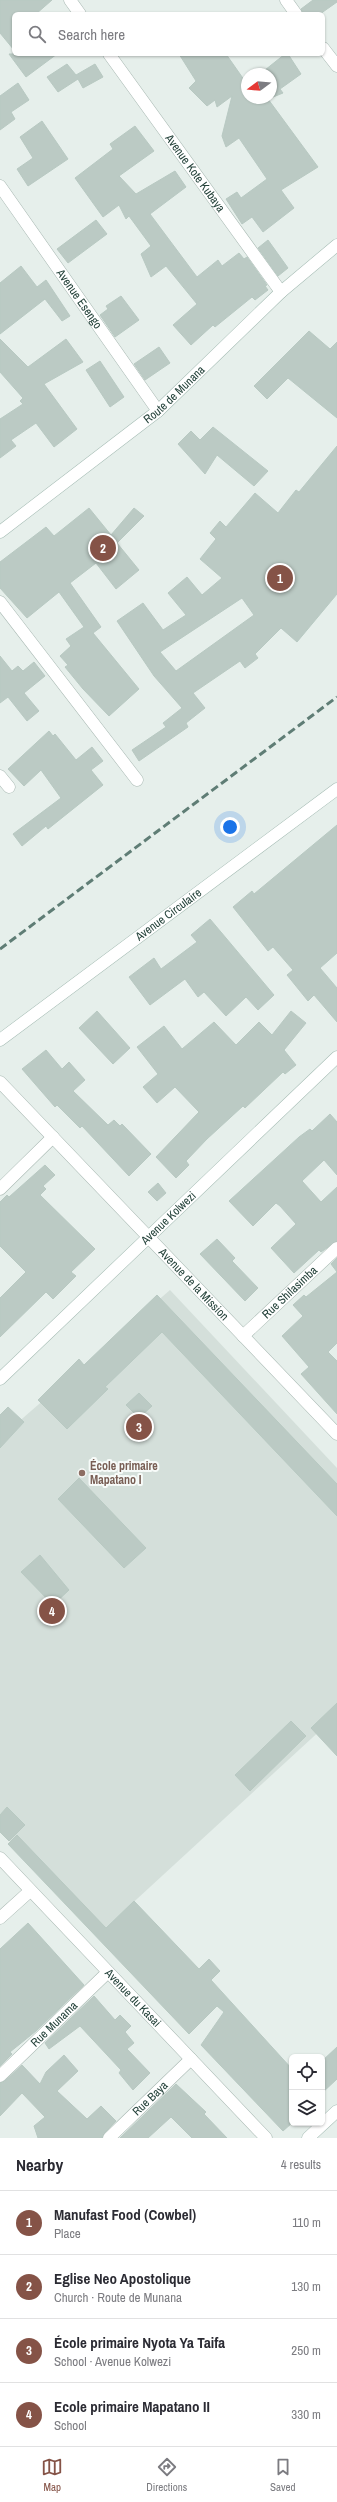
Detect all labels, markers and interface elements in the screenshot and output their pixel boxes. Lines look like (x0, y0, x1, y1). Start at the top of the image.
search box (12, 12, 325, 56)
icon: search (26, 23, 48, 45)
text: Search here (58, 24, 125, 45)
north arrow (241, 68, 277, 104)
street label: Avenue Kote Kubaya (161, 130, 229, 216)
street label: Avenue Esengo (52, 265, 106, 332)
street label: Route de Munana (140, 362, 209, 427)
pin: 2 (90, 533, 116, 563)
pin: 1 (267, 563, 293, 593)
your location (220, 817, 240, 837)
street label: Avenue Circulaire (131, 885, 205, 945)
street label: Avenue Kolwezi (137, 1188, 199, 1249)
street label: Avenue de la Mission (154, 1244, 232, 1324)
street label: Rue Shilasimba (259, 1262, 321, 1322)
pin: 3 (126, 1412, 152, 1442)
place label: École primaire Mapatano I (90, 1458, 158, 1488)
marker: École primaire Mapatano I (77, 1468, 87, 1478)
pin: 4 (39, 1596, 65, 1626)
street label: Avenue du Kasai (101, 1965, 165, 2031)
street label: Rue Munama (27, 1997, 81, 2050)
map controls (289, 2054, 325, 2126)
button: locate (289, 2054, 325, 2090)
street label: Rue Baya (129, 2077, 172, 2119)
button: layers (289, 2090, 325, 2126)
text: Nearby (16, 2153, 63, 2176)
text: 4 results (281, 2156, 321, 2173)
text: Manufast Food (Cowbel) (54, 2204, 196, 2225)
text: 1 (26, 2214, 32, 2231)
text: 110 m (292, 2214, 321, 2231)
text: Place (54, 2225, 81, 2242)
text: Eglise Neo Apostolique (54, 2268, 191, 2289)
text: 2 (26, 2278, 32, 2295)
text: 130 m (291, 2278, 321, 2295)
text: Church · Route de Munana (54, 2289, 182, 2306)
text: École primaire Nyota Ya Taifa (54, 2332, 225, 2353)
text: 3 (26, 2342, 32, 2359)
text: 250 m (291, 2342, 321, 2359)
text: School · Avenue Kolwezi (54, 2353, 171, 2370)
text: Ecole primaire Mapatano II (54, 2396, 210, 2417)
text: 4 (26, 2406, 32, 2423)
text: 330 m (291, 2406, 321, 2423)
text: School (54, 2417, 87, 2434)
tab: Map (41, 2456, 63, 2494)
tab: Directions (146, 2456, 187, 2494)
tab: Saved (270, 2456, 296, 2494)

